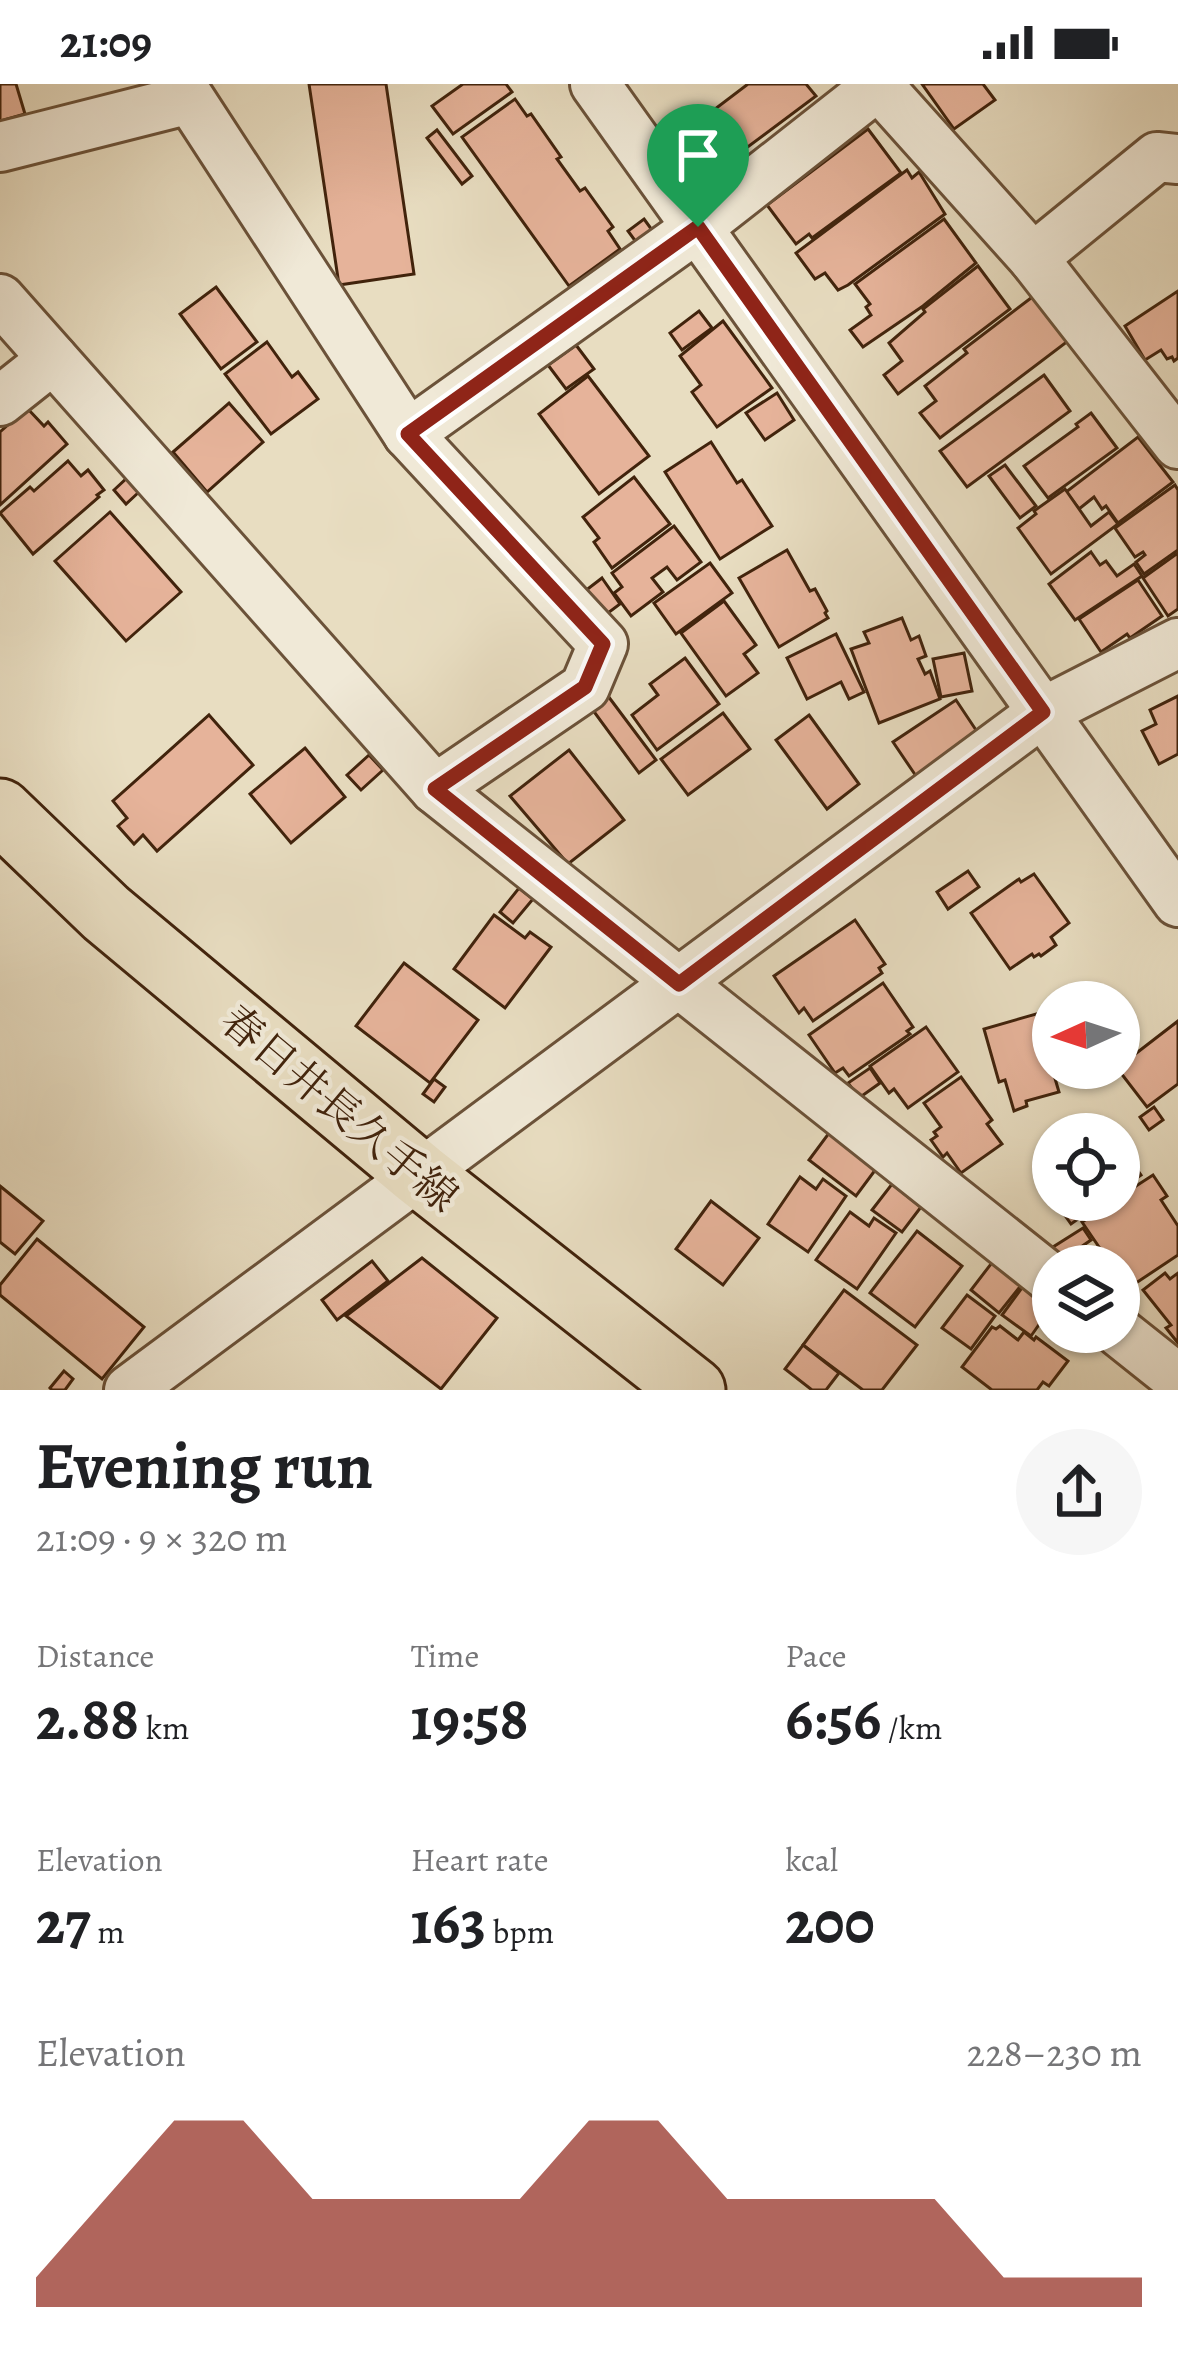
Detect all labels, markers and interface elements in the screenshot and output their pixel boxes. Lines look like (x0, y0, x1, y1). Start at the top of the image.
text: 21:09 (60, 11, 152, 73)
pin (647, 104, 749, 227)
icon: arrive (665, 122, 731, 188)
north arrow (1032, 981, 1140, 1089)
map controls (1032, 981, 1140, 1353)
street label: 春日井長久手線 (209, 992, 471, 1225)
button: locate (1032, 1113, 1140, 1221)
button: layers (1032, 1245, 1140, 1353)
text: Evening run (36, 1421, 373, 1511)
button: share (1016, 1429, 1142, 1555)
text: 21:09 · 9 × 320 m (36, 1511, 287, 1564)
text: Distance (36, 1633, 154, 1678)
text: Time (411, 1633, 479, 1678)
text: Pace (785, 1633, 847, 1678)
text: 2.88 (36, 1678, 139, 1760)
text: 19:58 (411, 1678, 529, 1760)
text: 6:56 (785, 1678, 881, 1760)
text: km (139, 1705, 190, 1750)
text: /km (881, 1705, 943, 1750)
text: Elevation (36, 1837, 163, 1882)
text: Heart rate (411, 1837, 548, 1882)
text: kcal (785, 1837, 838, 1882)
text: 27 (36, 1882, 91, 1964)
text: 163 (411, 1882, 486, 1964)
text: 200 (785, 1882, 875, 1964)
text: m (91, 1909, 125, 1954)
text: bpm (486, 1909, 554, 1954)
text: Elevation (36, 2026, 186, 2079)
text: 228–230 m (967, 2026, 1142, 2079)

